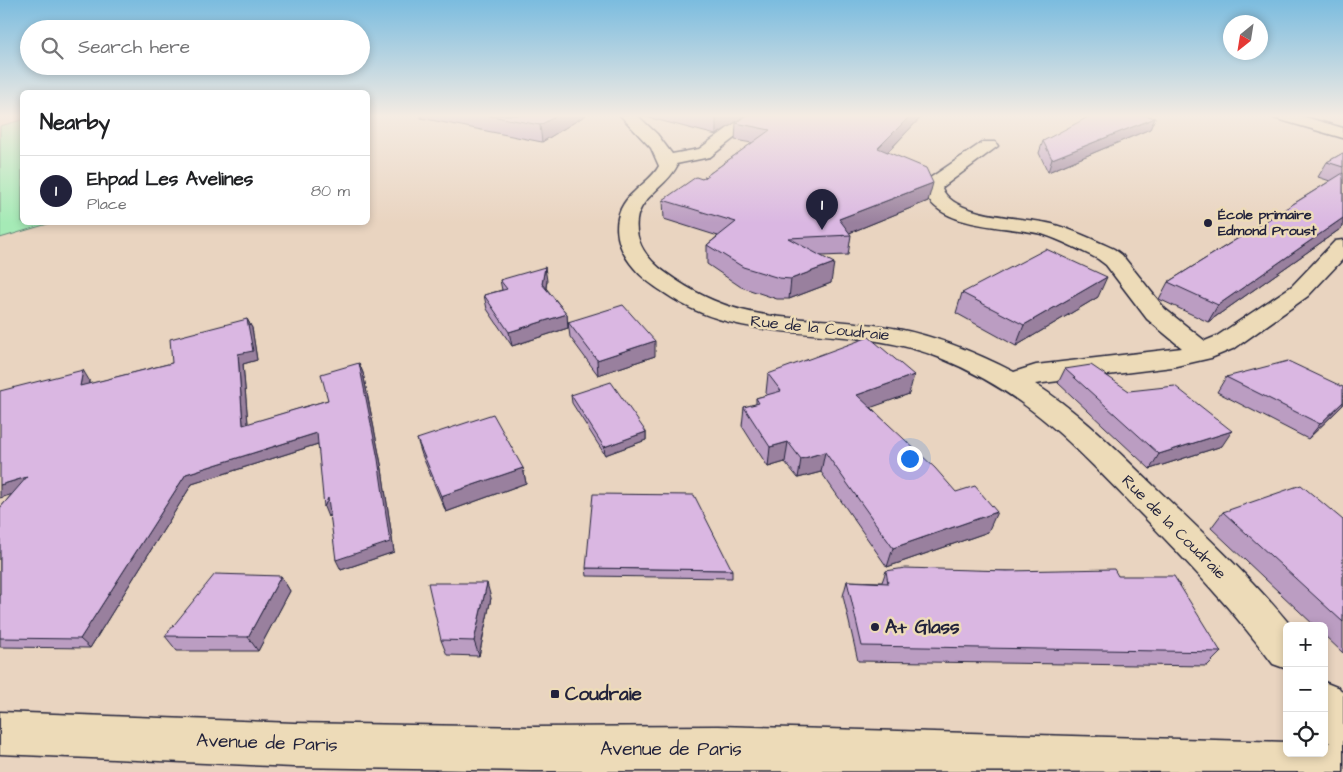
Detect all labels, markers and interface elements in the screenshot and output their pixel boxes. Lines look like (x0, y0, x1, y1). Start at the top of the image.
north arrow (1223, 15, 1268, 60)
search box (20, 20, 370, 75)
icon: search (38, 34, 66, 62)
text: Search here (78, 34, 190, 61)
text: Nearby (40, 108, 110, 137)
text: Ehpad Les Avelines (87, 166, 253, 193)
text: 1 (55, 180, 57, 202)
text: 80 m (311, 180, 350, 202)
pin: 1 (806, 189, 838, 230)
text: Place (87, 193, 127, 215)
place label: École primaire Edmond Proust (1218, 205, 1317, 241)
marker: École primaire Edmond Proust (1202, 217, 1214, 229)
street label: Rue de la Coudraie (749, 310, 891, 346)
your location (897, 446, 923, 472)
street label: Rue de la Coudraie (1117, 470, 1231, 584)
place label: A+ Glass (885, 614, 960, 641)
marker: A+ Glass (869, 621, 881, 633)
map controls (1283, 622, 1328, 757)
button: + (1283, 622, 1328, 667)
button: − (1283, 667, 1328, 712)
place label: Coudraie (565, 681, 643, 708)
marker: Coudraie (549, 688, 561, 700)
button: locate (1283, 712, 1328, 757)
street label: Avenue de Paris (196, 727, 338, 759)
street label: Avenue de Paris (600, 736, 742, 763)

